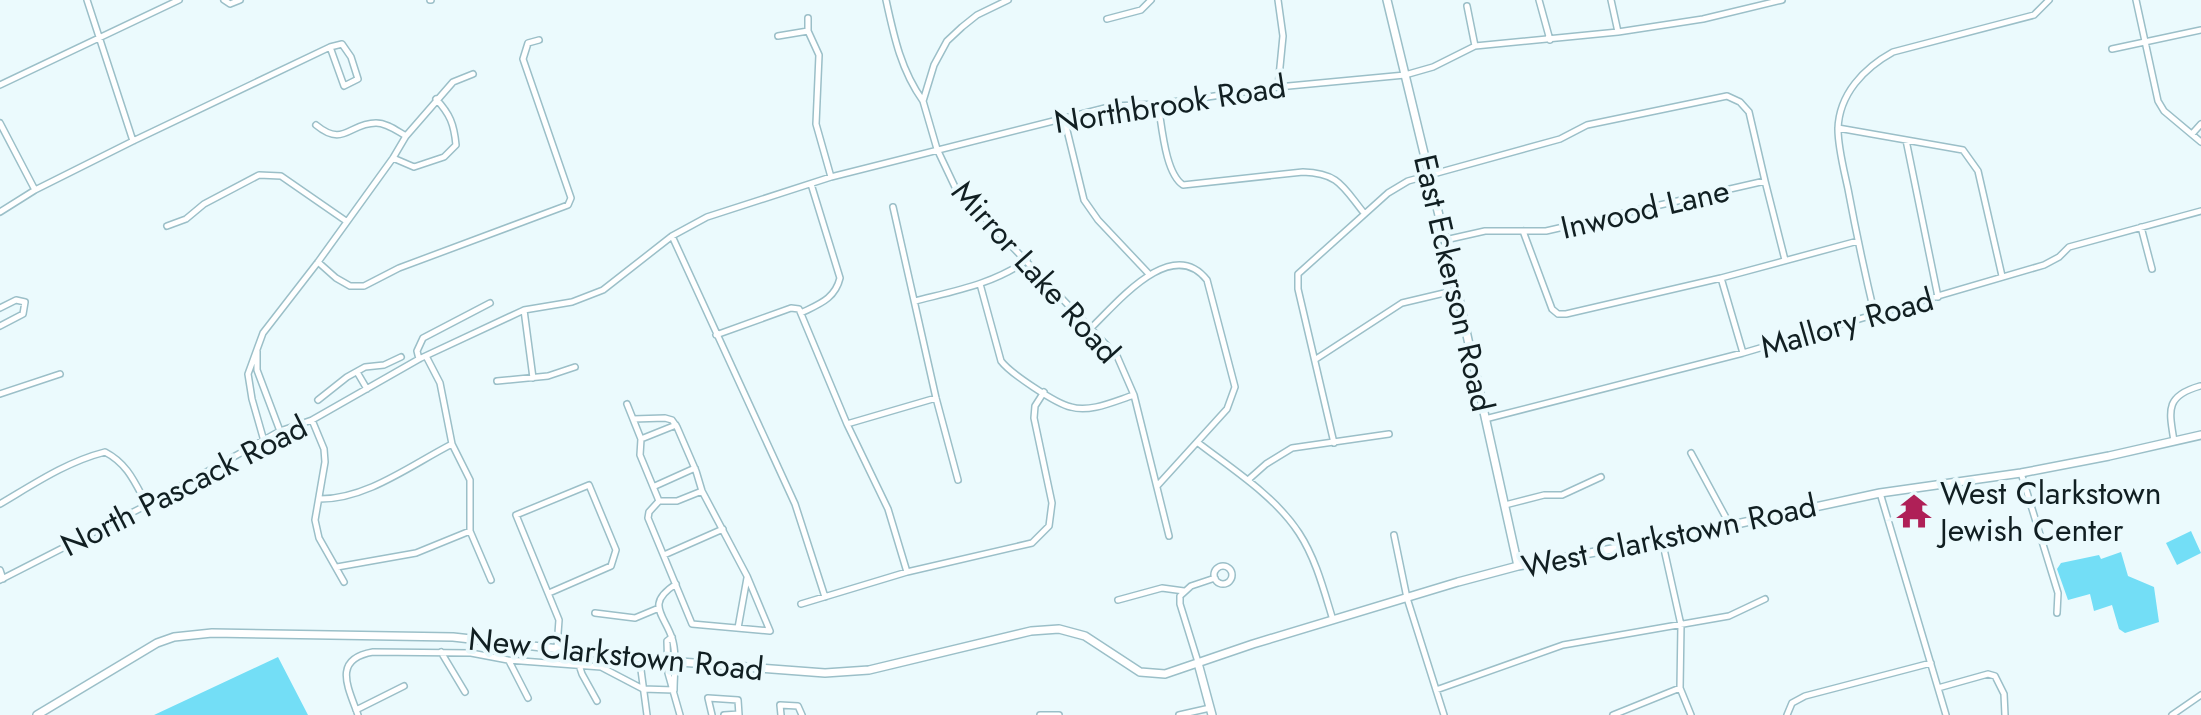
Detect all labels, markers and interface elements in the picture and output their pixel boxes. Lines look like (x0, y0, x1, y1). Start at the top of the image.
street label: Northbrook Road (1051, 63, 1289, 145)
street label: East Eckerson Road (1402, 150, 1506, 416)
street label: Inwood Lane (1556, 167, 1734, 251)
street label: Mirror Lake Road (941, 170, 1131, 374)
street label: Mallory Road (1755, 276, 1939, 370)
street label: North Pascack Road (53, 404, 315, 568)
place label: West Clarkstown Jewish Center (1936, 470, 2162, 553)
street label: West Clarkstown Road (1517, 482, 1821, 590)
temple icon: West Clarkstown Jewish Center (1895, 492, 1933, 530)
street label: New Clarkstown Road (466, 616, 766, 692)

